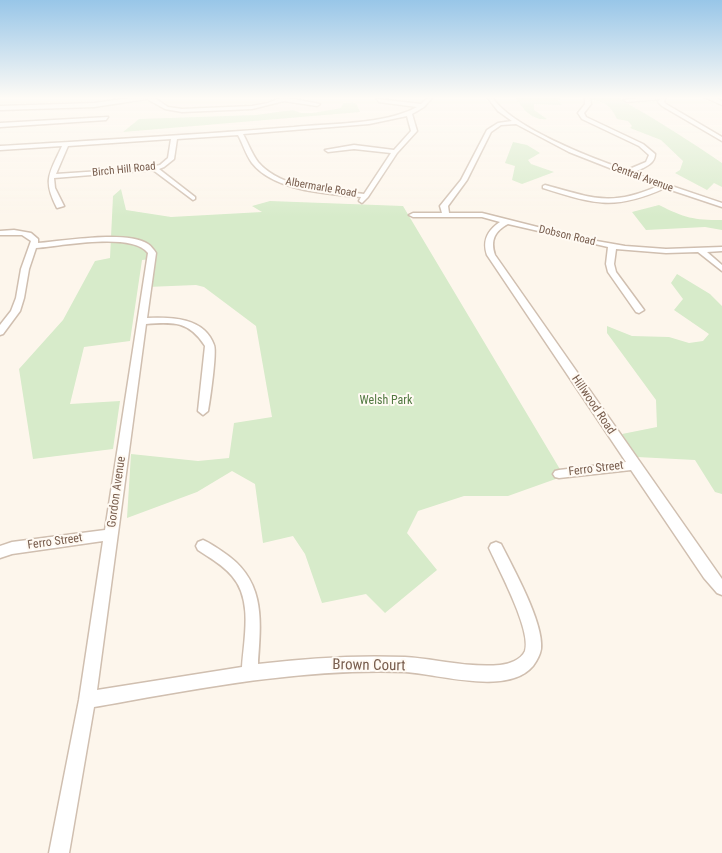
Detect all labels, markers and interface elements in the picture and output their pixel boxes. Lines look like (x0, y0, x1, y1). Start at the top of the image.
street label: Birch Hill Road (92, 160, 156, 180)
street label: Central Avenue (609, 161, 675, 195)
street label: Albermarle Road (284, 175, 358, 201)
street label: Dobson Road (537, 223, 597, 249)
street label: Hillwood Road (568, 373, 618, 437)
park label: Welsh Park (360, 394, 412, 408)
street label: Gordon Avenue (105, 455, 129, 529)
street label: Ferro Street (568, 458, 624, 480)
street label: Ferro Street (27, 531, 83, 553)
street label: Brown Court (332, 656, 406, 676)

